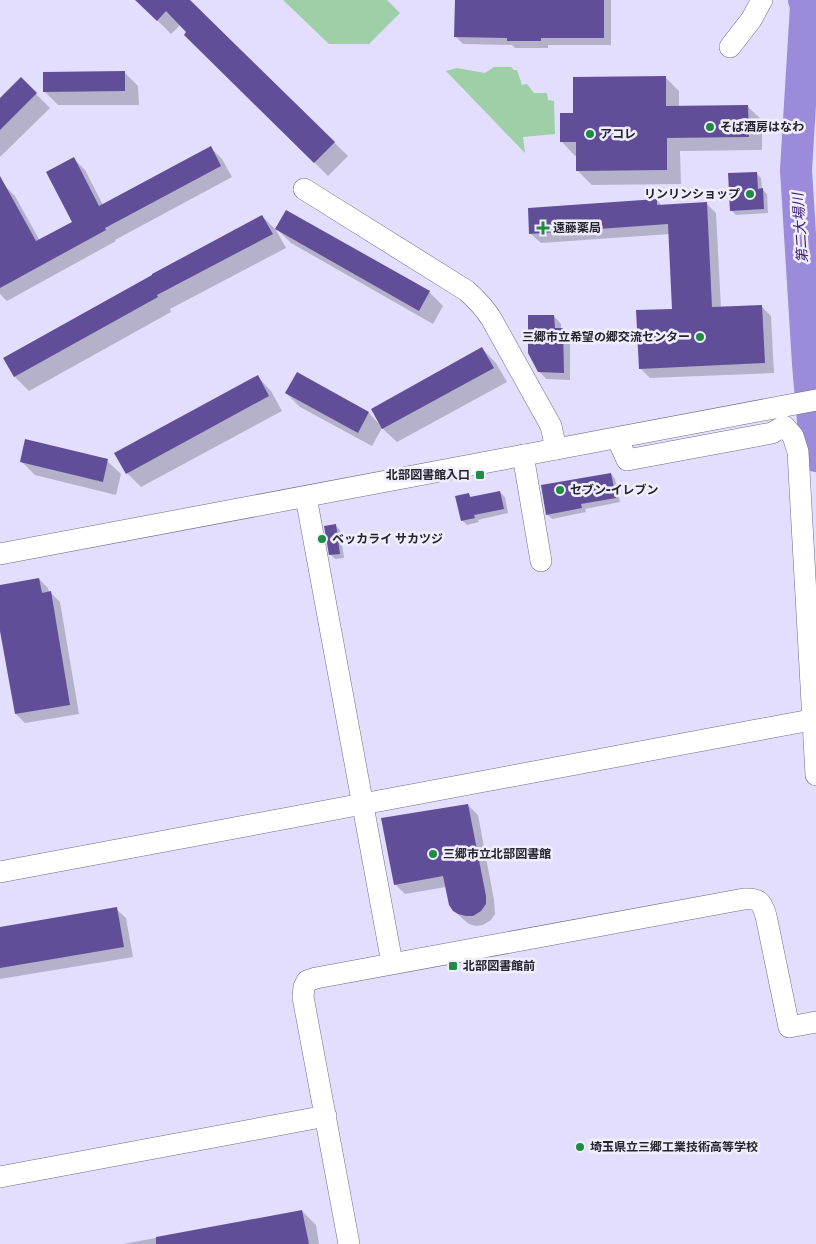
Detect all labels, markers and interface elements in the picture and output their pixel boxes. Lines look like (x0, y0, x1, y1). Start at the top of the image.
place label: そば酒房はなわ (720, 119, 804, 134)
marker: そば酒房はなわ (704, 121, 716, 133)
place label: アコレ (600, 126, 636, 141)
marker: アコレ (584, 128, 596, 140)
place label: リンリンショップ (644, 186, 740, 201)
marker: リンリンショップ (744, 188, 756, 200)
water label: 第二大場川 (788, 191, 810, 264)
place label: 遠藤薬局 (553, 220, 601, 235)
marker: 遠藤薬局 (537, 222, 549, 234)
place label: 三郷市立希望の郷交流センター (522, 329, 690, 344)
marker: 三郷市立希望の郷交流センター (694, 331, 706, 343)
place label: 北部図書館入口 (386, 467, 470, 482)
marker: 北部図書館入口 (474, 469, 486, 481)
place label: セブン-イレブン (570, 482, 659, 497)
marker: セブン-イレブン (554, 484, 566, 496)
place label: ベッカライ サカツジ (332, 531, 443, 546)
marker: ベッカライ サカツジ (316, 533, 328, 545)
place label: 三郷市立北部図書館 (443, 846, 551, 861)
marker: 三郷市立北部図書館 (427, 848, 439, 860)
place label: 北部図書館前 (463, 958, 535, 973)
marker: 北部図書館前 (447, 960, 459, 972)
place label: 埼玉県立三郷工業技術高等学校 (590, 1139, 758, 1154)
marker: 埼玉県立三郷工業技術高等学校 (574, 1141, 586, 1153)

